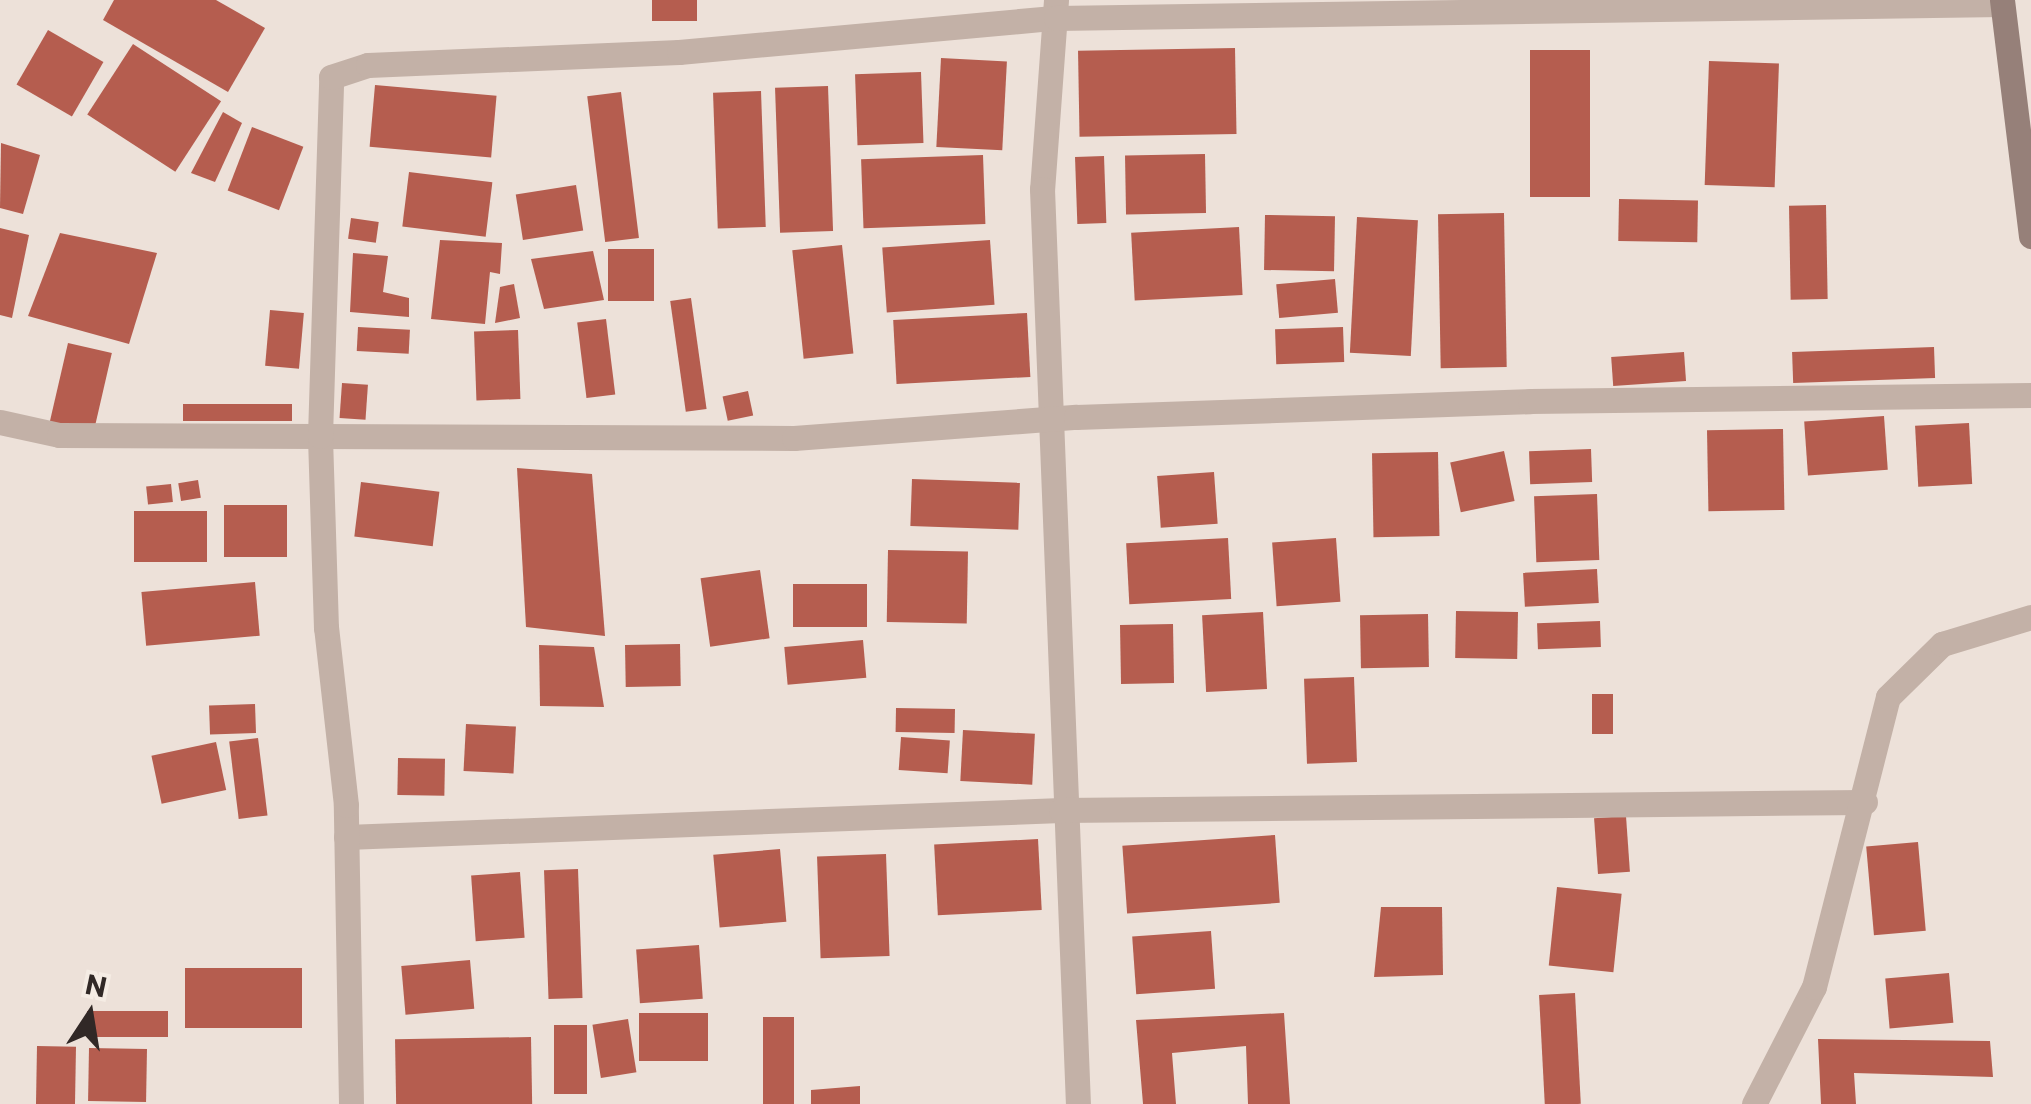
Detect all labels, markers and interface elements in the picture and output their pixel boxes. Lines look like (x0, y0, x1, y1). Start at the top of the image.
north arrow (40, 964, 140, 1064)
text: N (82, 966, 110, 1003)

